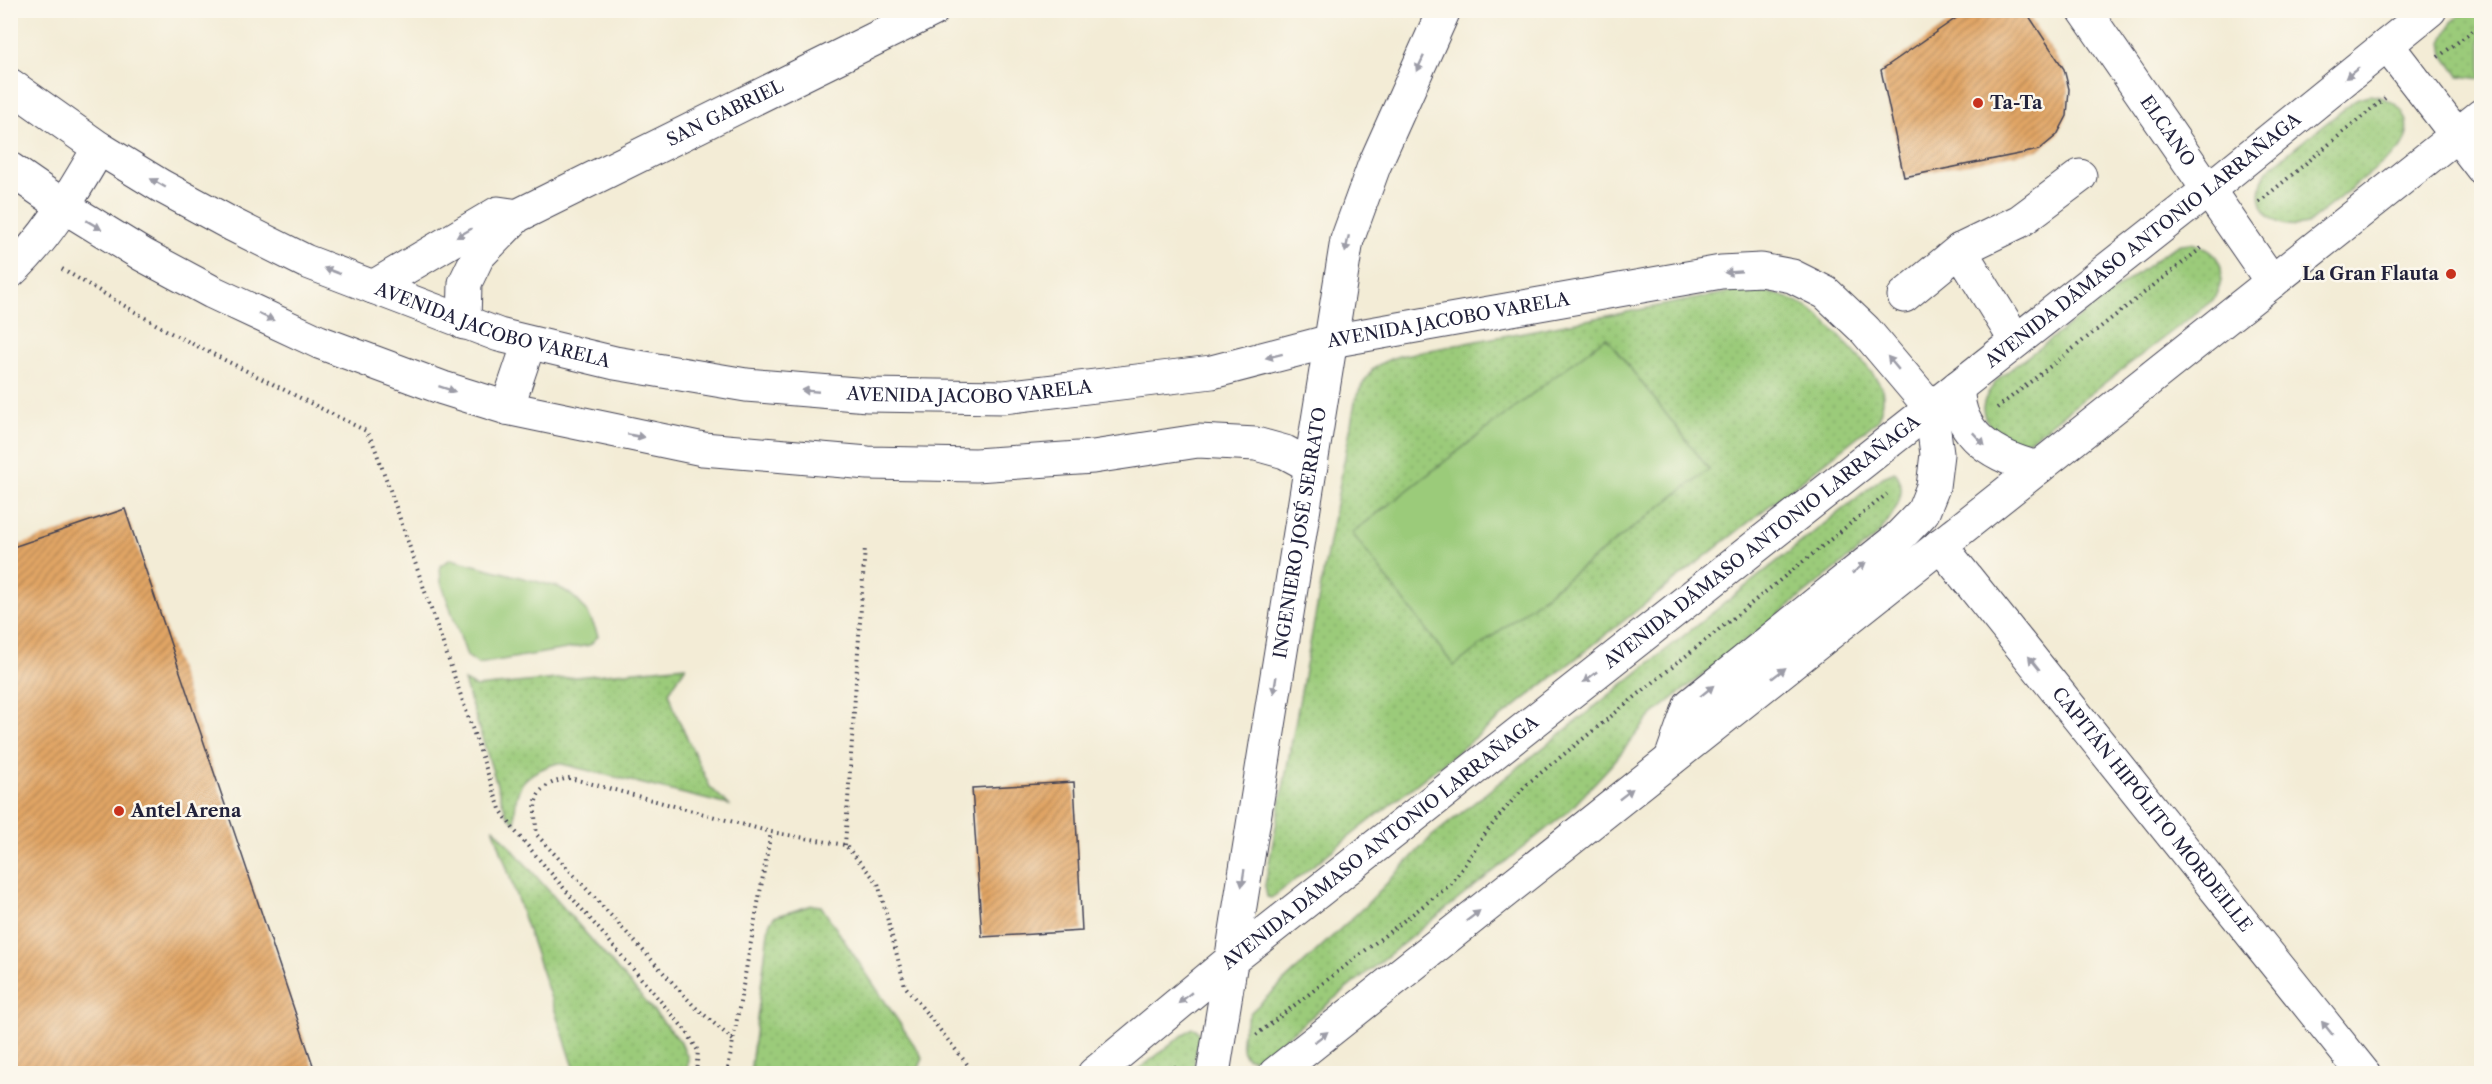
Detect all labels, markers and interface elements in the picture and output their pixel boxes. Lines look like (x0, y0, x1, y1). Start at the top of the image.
one-way arrow (1416, 55, 1425, 72)
one-way arrow (2344, 67, 2359, 79)
street label: SAN GABRIEL (663, 75, 787, 151)
street label: ELCANO (2135, 91, 2200, 171)
place label: Ta-Ta (1990, 92, 2043, 114)
marker: Ta-Ta (1971, 96, 1985, 110)
street label: AVENIDA DÁMASO ANTONIO LARRAÑAGA (1980, 108, 2306, 373)
one-way arrow (150, 178, 166, 189)
one-way arrow (86, 220, 103, 230)
one-way arrow (456, 228, 472, 239)
one-way arrow (1342, 235, 1351, 254)
place label: La Gran Flauta (2302, 263, 2440, 285)
one-way arrow (322, 266, 340, 276)
one-way arrow (1723, 267, 1742, 276)
marker: La Gran Flauta (2444, 267, 2458, 281)
street label: AVENIDA JACOBO VARELA (371, 277, 613, 373)
street label: AVENIDA JACOBO VARELA (1324, 288, 1572, 353)
one-way arrow (257, 313, 274, 322)
one-way arrow (1265, 351, 1283, 361)
one-way arrow (1887, 356, 1900, 371)
street label: AVENIDA JACOBO VARELA (845, 375, 1094, 409)
one-way arrow (438, 384, 456, 394)
one-way arrow (801, 386, 820, 395)
street label: INGENIERO JOSÉ SERRATO (1269, 405, 1331, 660)
street label: AVENIDA DÁMASO ANTONIO LARRAÑAGA (1598, 410, 1925, 674)
one-way arrow (1972, 431, 1986, 446)
one-way arrow (627, 432, 646, 441)
one-way arrow (1852, 563, 1867, 575)
one-way arrow (2029, 655, 2041, 670)
one-way arrow (1771, 668, 1786, 680)
one-way arrow (1582, 670, 1597, 682)
one-way arrow (1270, 676, 1279, 695)
street label: CAPITÁN HIPÓLITO MORDEILLE (2047, 683, 2257, 936)
one-way arrow (1700, 685, 1715, 697)
street label: AVENIDA DÁMASO ANTONIO LARRAÑAGA (1217, 711, 1543, 975)
one-way arrow (1618, 788, 1634, 801)
place label: Antel Arena (130, 800, 242, 822)
marker: Antel Arena (112, 804, 126, 818)
one-way arrow (1238, 868, 1247, 887)
one-way arrow (1466, 910, 1481, 922)
one-way arrow (1177, 992, 1193, 1005)
one-way arrow (2321, 1020, 2334, 1036)
one-way arrow (1313, 1032, 1328, 1044)

